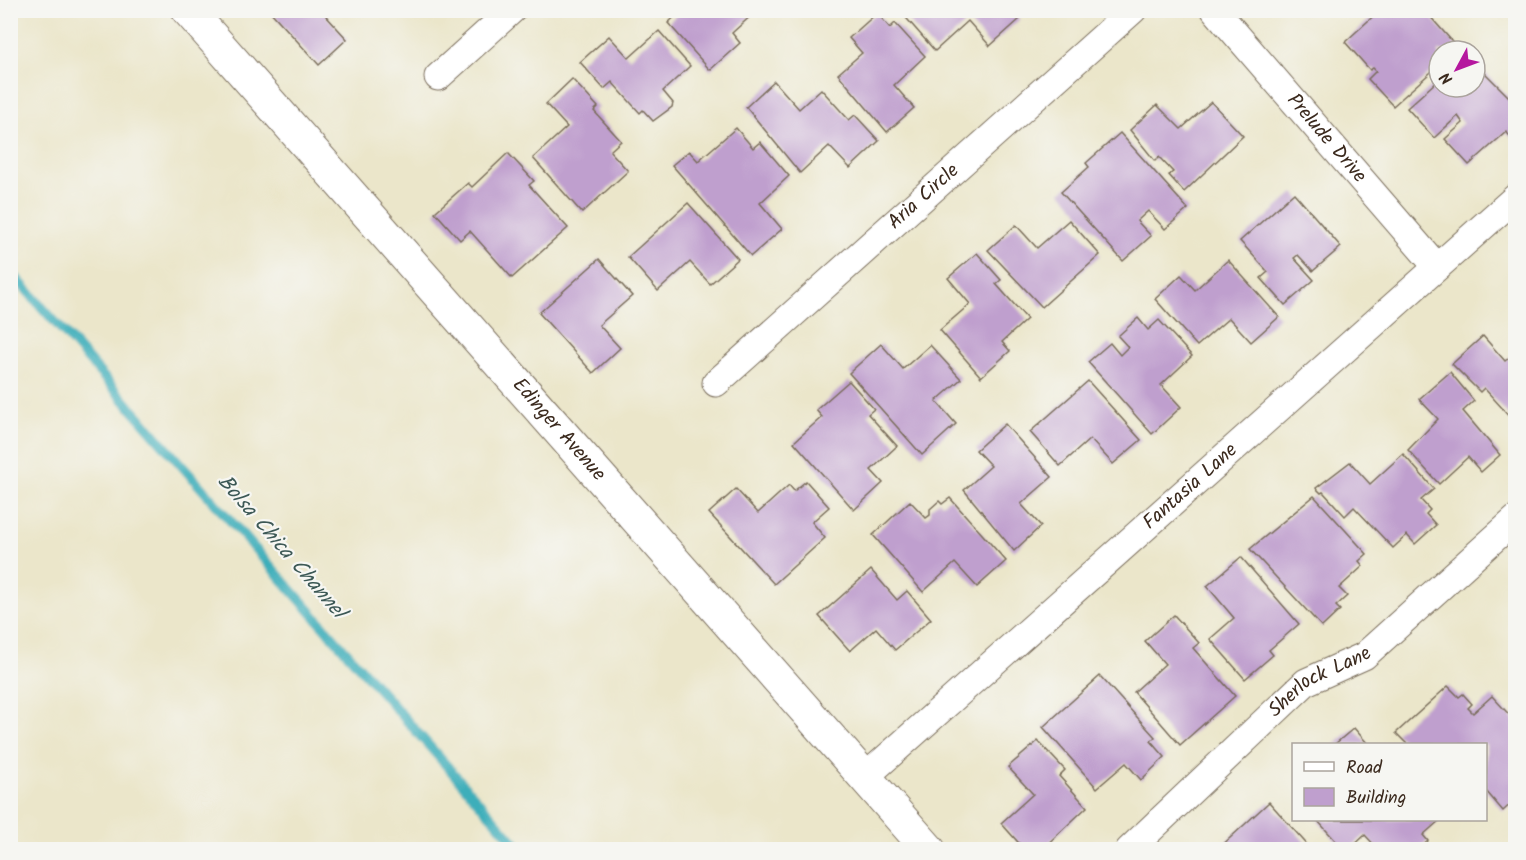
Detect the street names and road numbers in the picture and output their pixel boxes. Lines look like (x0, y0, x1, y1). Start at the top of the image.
street label: Prelude Drive (1278, 87, 1374, 191)
street label: Aria Circle (881, 156, 967, 238)
street label: Edinger Avenue (504, 371, 613, 489)
street label: Fantasia Lane (1136, 436, 1245, 538)
street label: Sherlock Lane (1261, 639, 1380, 726)

